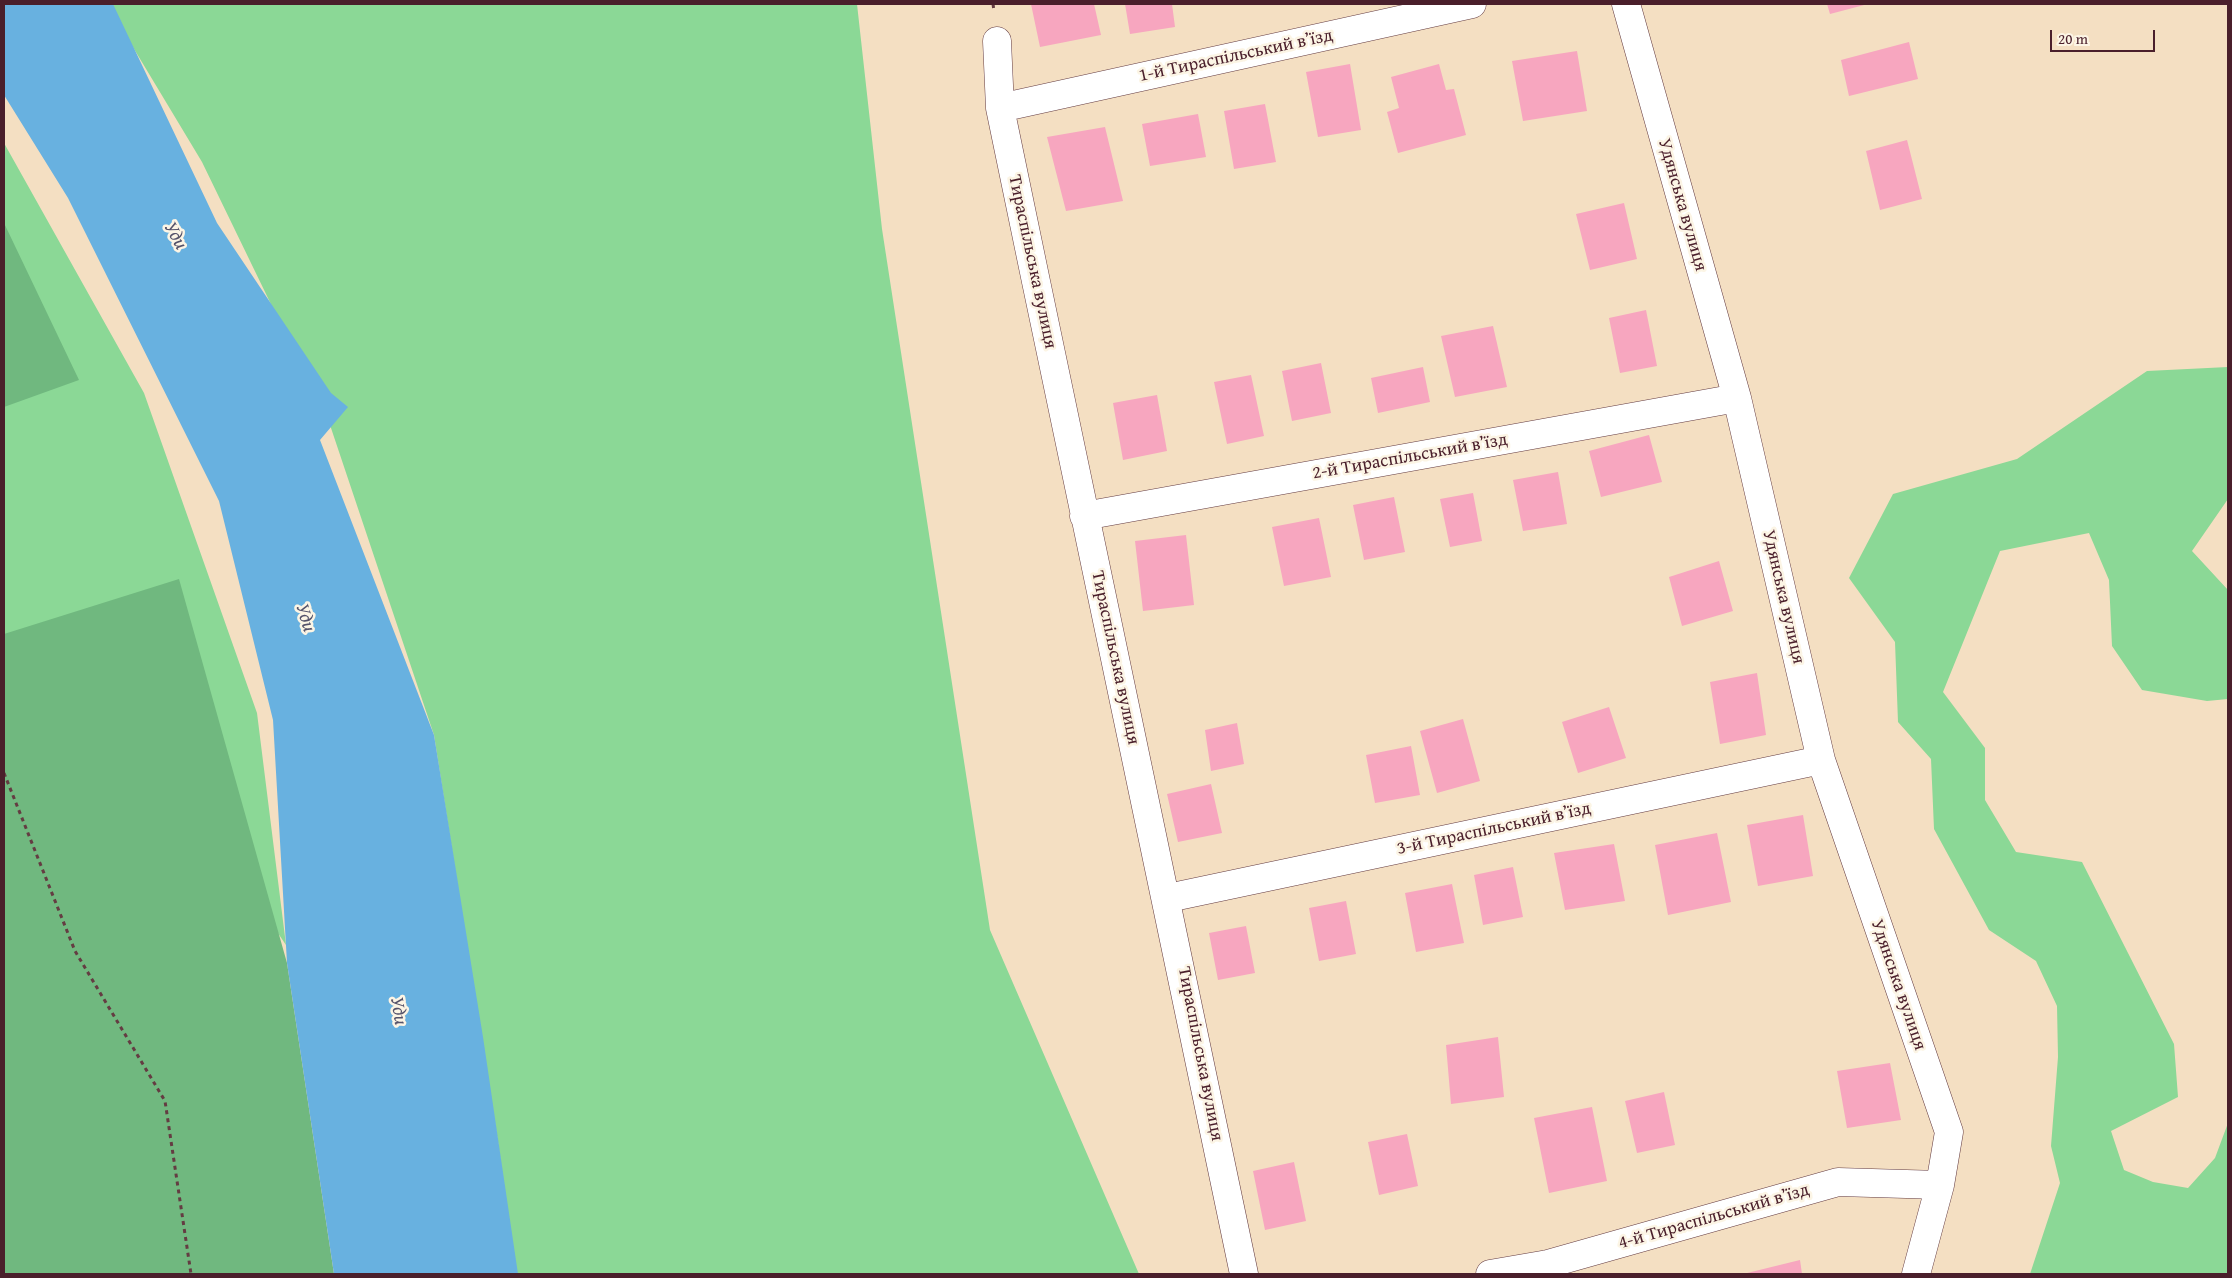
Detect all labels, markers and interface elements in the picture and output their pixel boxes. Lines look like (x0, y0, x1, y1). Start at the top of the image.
scale bar (2052, 20, 2157, 52)
street label: 1-й Тираспільський в’їзд (1137, 25, 1335, 87)
text: 20 m (2058, 28, 2088, 49)
street label: Удянська вулиця (1653, 136, 1711, 274)
street label: Тираспільська вулиця (1003, 173, 1061, 351)
water label: Уди (158, 218, 192, 254)
street label: 2-й Тираспільський в’їзд (1311, 429, 1509, 485)
street label: Удянська вулиця (1757, 528, 1809, 666)
street label: Тираспільська вулиця (1086, 569, 1144, 747)
water label: Уди (290, 601, 320, 635)
street label: 3-й Тираспільський в’їзд (1395, 798, 1593, 860)
street label: Удянська вулиця (1866, 917, 1930, 1053)
street label: Тираспільська вулиця (1173, 965, 1227, 1143)
water label: Уди (385, 995, 411, 1027)
street label: 4-й Тираспільський в’їзд (1616, 1179, 1812, 1255)

